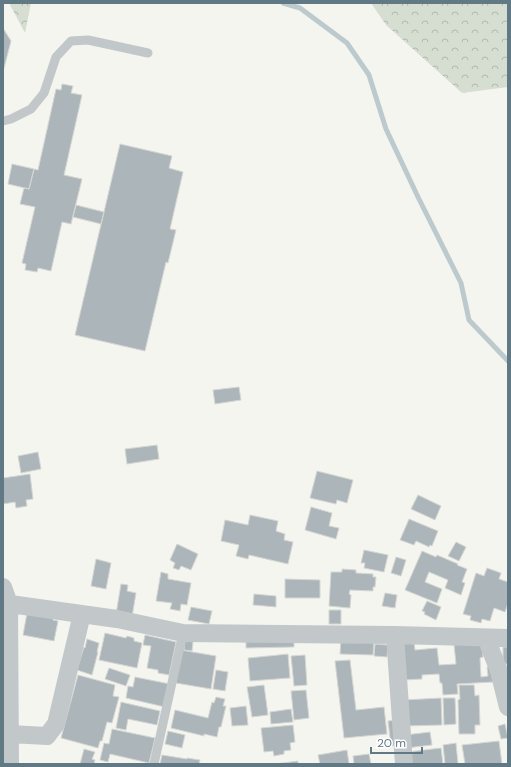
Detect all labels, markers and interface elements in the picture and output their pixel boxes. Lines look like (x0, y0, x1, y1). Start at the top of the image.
scale bar (371, 729, 422, 755)
text: 20 m (377, 735, 406, 751)

